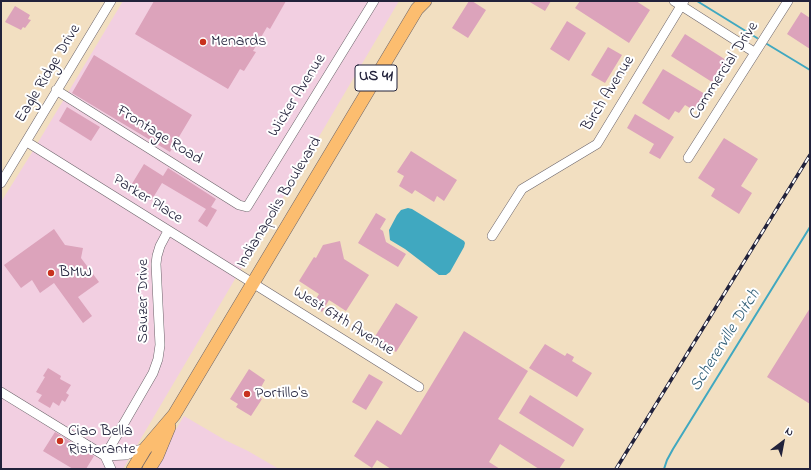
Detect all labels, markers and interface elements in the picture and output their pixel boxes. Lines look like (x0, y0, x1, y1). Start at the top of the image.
street label: Commercial Drive (686, 18, 764, 124)
street label: Eagle Ridge Drive (12, 21, 86, 127)
place label: Menards (211, 32, 267, 52)
marker: Menards (198, 37, 208, 47)
street label: Wicker Avenue (265, 51, 331, 141)
street label: Birch Avenue (578, 53, 640, 135)
road number: US 41 (355, 65, 397, 91)
street label: Frontage Road (113, 102, 205, 170)
street label: Indianapolis Boulevard (233, 134, 327, 272)
street label: Parker Place (108, 171, 186, 229)
street label: Sauzer Drive (134, 259, 154, 343)
place label: BMW (59, 263, 92, 283)
marker: BMW (46, 268, 56, 278)
street label: West 67th Avenue (289, 283, 397, 361)
water label: Schererville Ditch (687, 286, 765, 396)
place label: Portillo's (255, 384, 308, 404)
marker: Portillo's (242, 389, 252, 399)
place label: Ciao Bella Ristorante (68, 422, 136, 460)
north arrow (763, 422, 803, 462)
text: N (782, 423, 797, 441)
marker: Ciao Bella Ristorante (55, 436, 65, 446)

